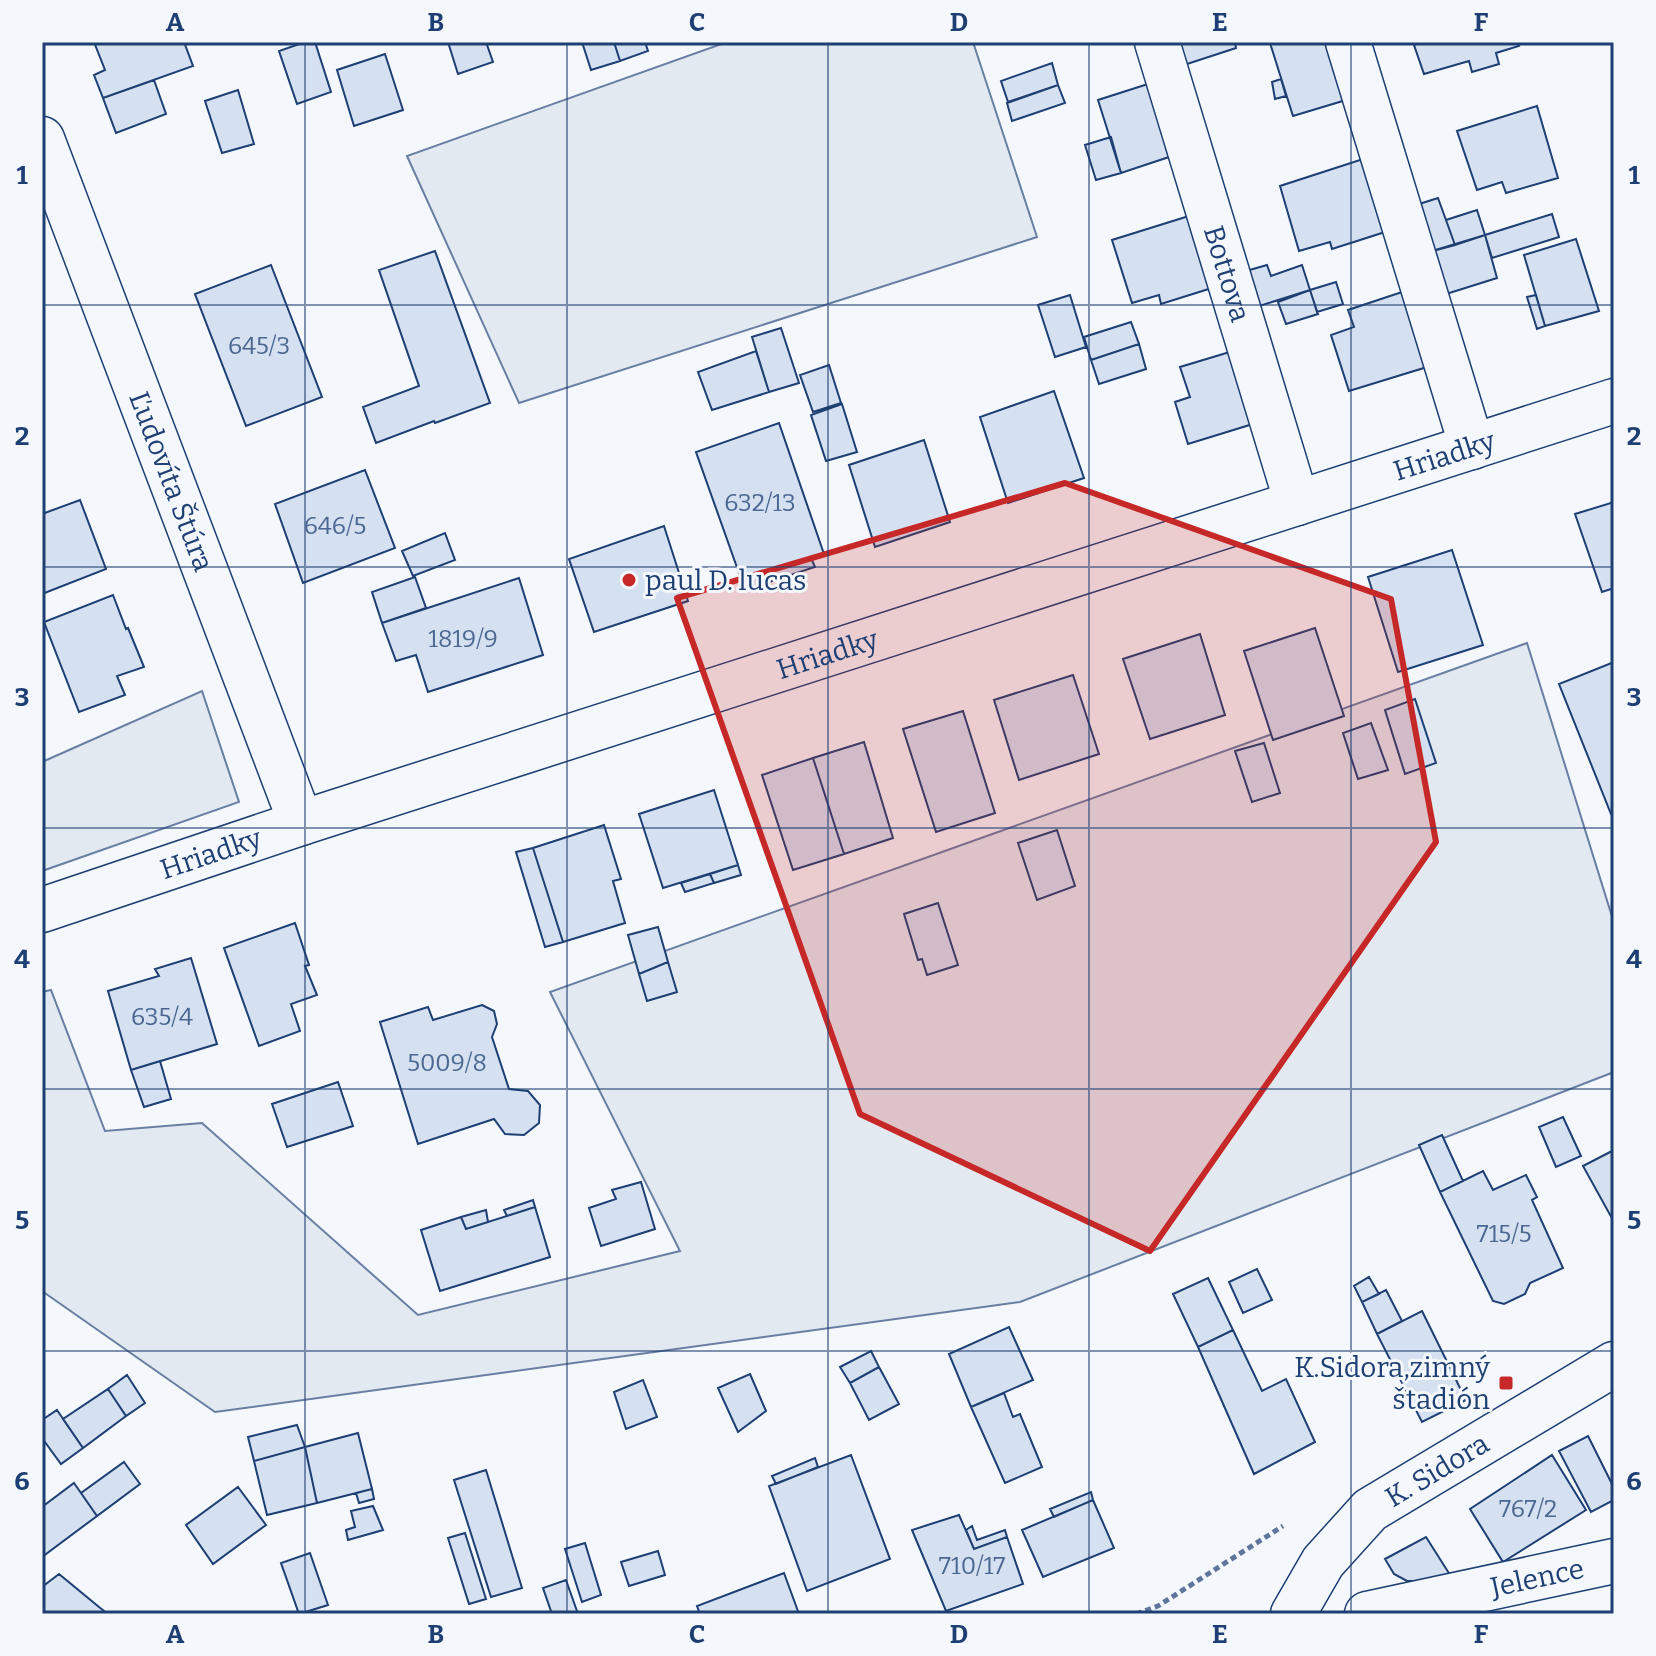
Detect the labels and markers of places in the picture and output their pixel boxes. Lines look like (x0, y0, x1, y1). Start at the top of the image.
place label: paul D. lucas (645, 564, 806, 597)
marker: paul D. lucas (620, 571, 638, 589)
place label: K.Sidora,zimný štadión (1294, 1351, 1490, 1416)
marker: K.Sidora,zimný štadión (1497, 1374, 1515, 1392)

